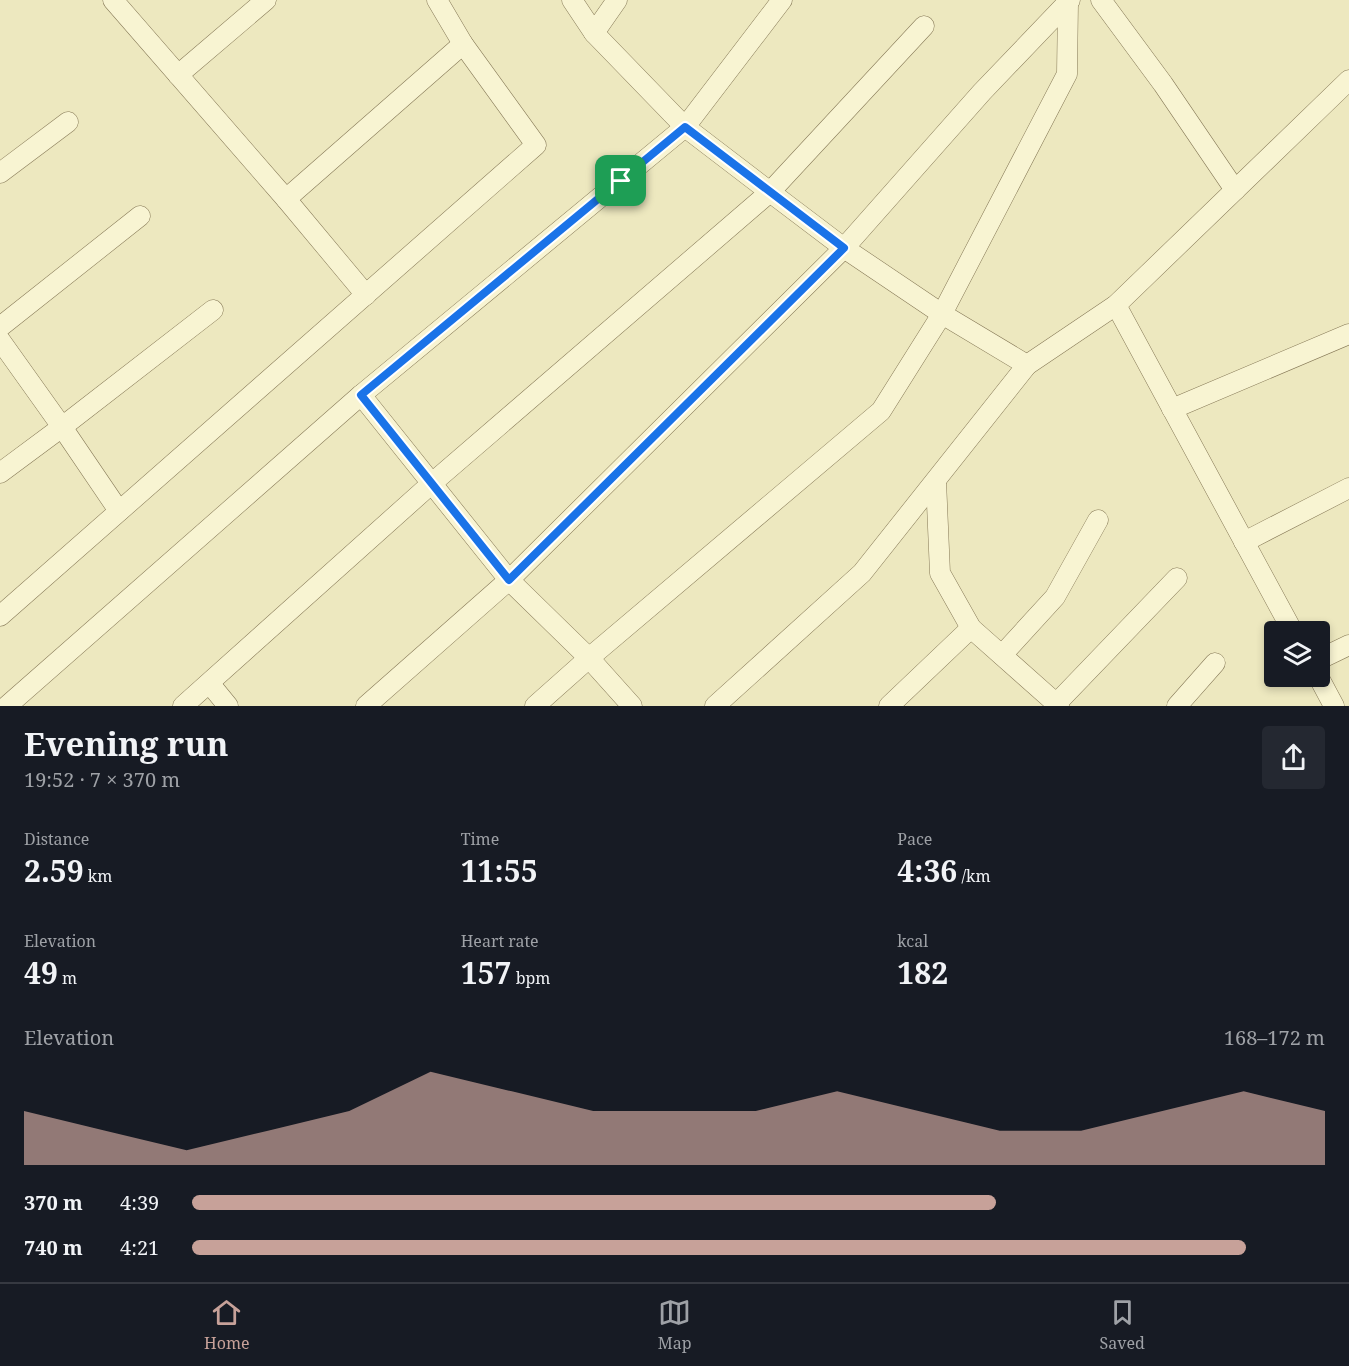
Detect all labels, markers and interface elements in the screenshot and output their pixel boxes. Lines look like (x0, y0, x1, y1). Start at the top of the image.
pin (595, 155, 646, 206)
icon: arrive (604, 164, 637, 197)
map controls (1264, 621, 1330, 687)
button: layers (1264, 621, 1330, 687)
text: Evening run (24, 721, 228, 766)
button: share (1262, 726, 1325, 789)
text: 19:52 · 7 × 370 m (24, 766, 180, 793)
text: Distance (24, 828, 89, 850)
text: Time (461, 828, 499, 850)
text: Pace (897, 828, 932, 850)
text: 2.59 (24, 850, 84, 891)
text: 11:55 (461, 850, 538, 891)
text: 4:36 (897, 850, 957, 891)
text: km (84, 865, 112, 887)
text: /km (957, 865, 991, 887)
text: Elevation (24, 930, 96, 952)
text: Heart rate (461, 930, 539, 952)
text: kcal (897, 930, 928, 952)
text: 49 (24, 952, 58, 993)
text: 157 (461, 952, 512, 993)
text: 182 (897, 952, 948, 993)
text: m (58, 967, 77, 989)
text: bpm (512, 967, 550, 989)
text: Elevation (24, 1024, 114, 1051)
text: 168–172 m (1224, 1024, 1325, 1051)
text: 370 m (24, 1189, 83, 1216)
text: 4:39 (120, 1189, 159, 1216)
text: 740 m (24, 1234, 83, 1261)
text: 4:21 (120, 1234, 159, 1261)
tab: Home (204, 1296, 250, 1354)
tab: Map (658, 1296, 692, 1354)
tab: Saved (1100, 1296, 1145, 1354)

